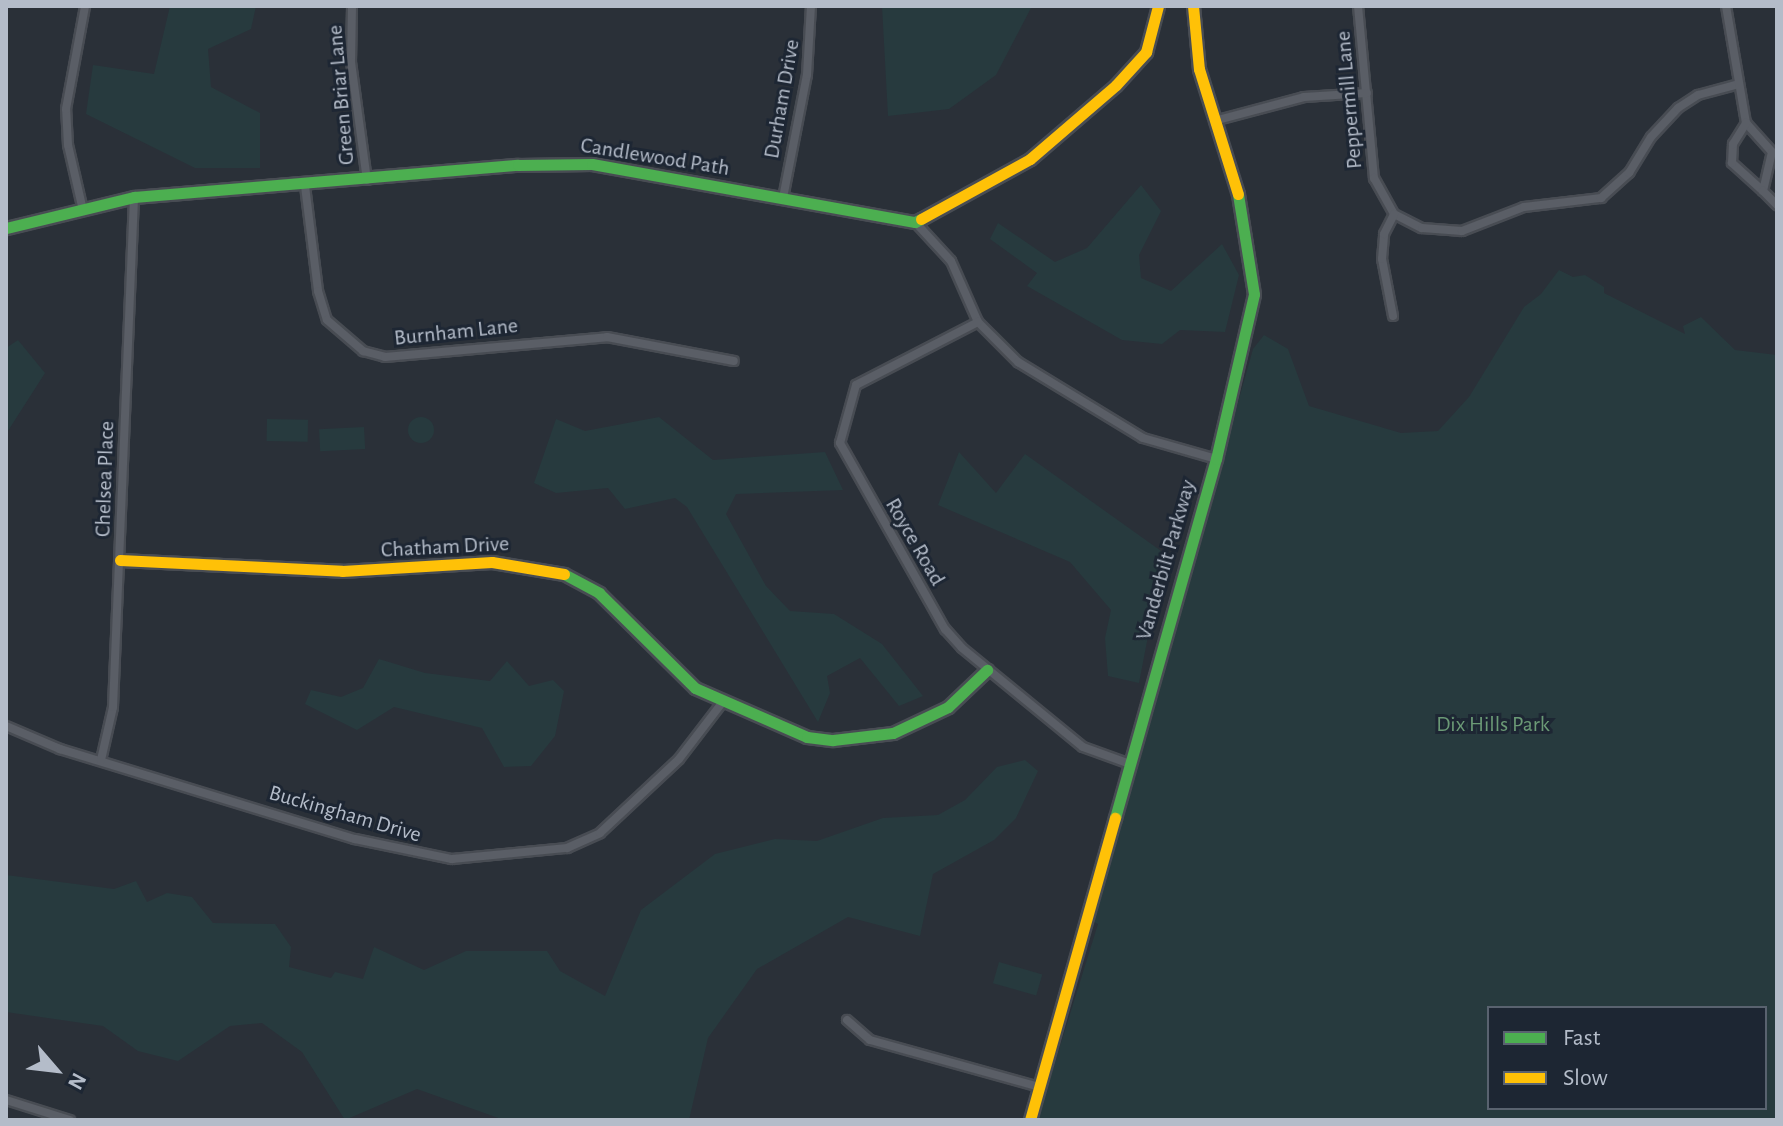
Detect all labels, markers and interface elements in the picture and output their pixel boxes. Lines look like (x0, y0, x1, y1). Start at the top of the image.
street label: Green Briar Lane (322, 24, 360, 166)
street label: Peppermill Lane (1330, 30, 1368, 170)
street label: Durham Drive (759, 37, 805, 161)
street label: Candlewood Path (579, 132, 731, 182)
street label: Burnham Lane (393, 312, 519, 352)
street label: Chelsea Place (90, 420, 120, 538)
street label: Vanderbilt Parkway (1130, 477, 1202, 643)
street label: Royce Road (879, 493, 951, 591)
street label: Chatham Drive (380, 530, 510, 564)
park label: Dix Hills Park (1436, 712, 1550, 738)
street label: Buckingham Drive (266, 780, 424, 848)
legend (1487, 1006, 1767, 1110)
text: Fast (1563, 1026, 1600, 1050)
north arrow (16, 1030, 96, 1110)
text: Slow (1563, 1066, 1608, 1090)
text: N (64, 1069, 90, 1093)

